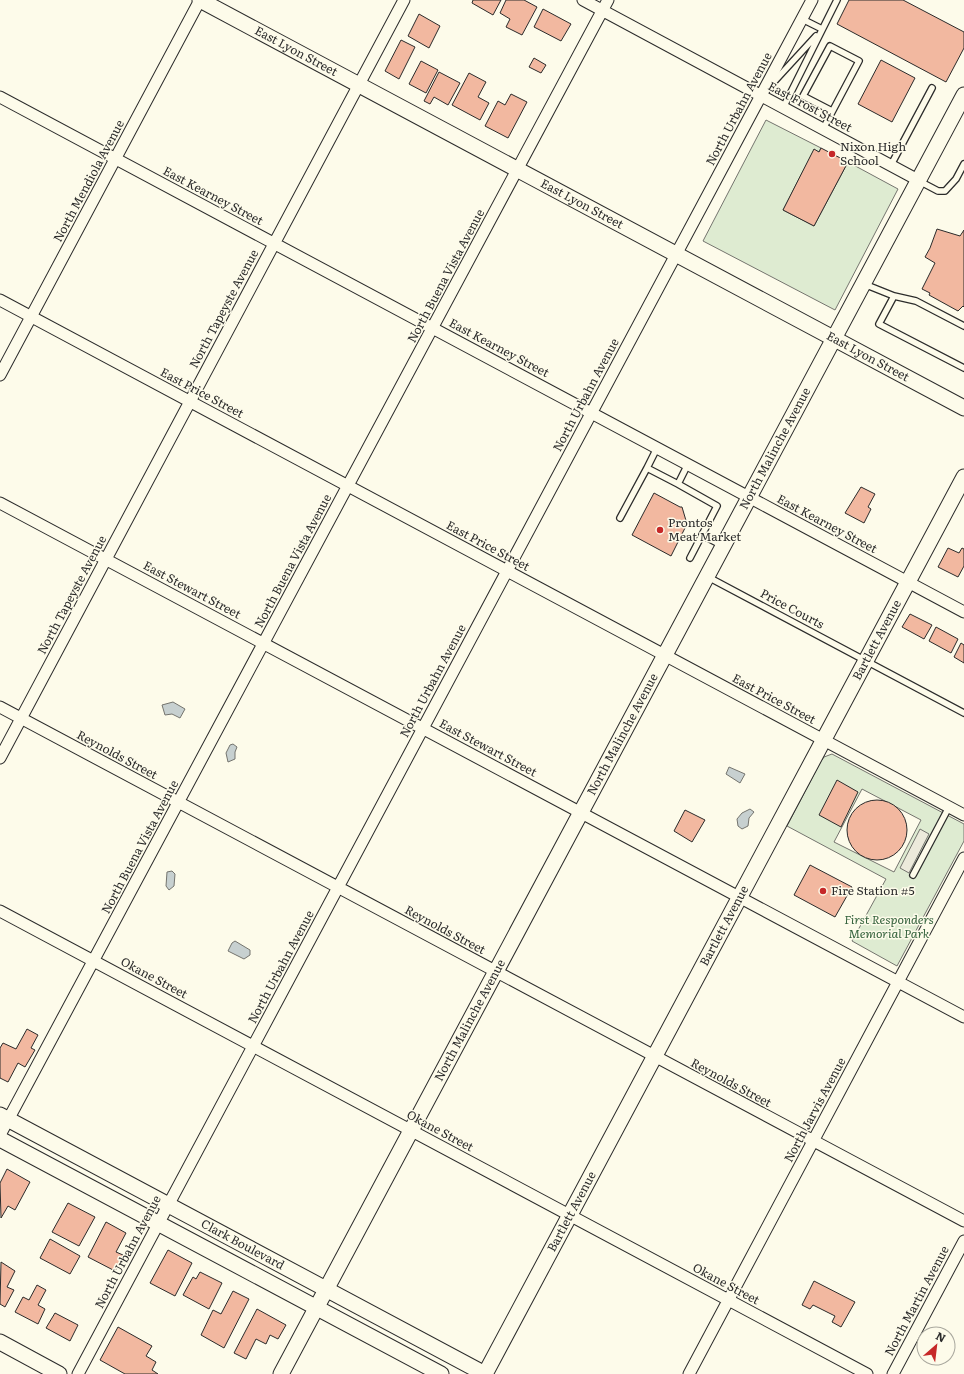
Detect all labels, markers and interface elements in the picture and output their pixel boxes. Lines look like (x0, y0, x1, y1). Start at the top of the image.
street label: East Lyon Street (252, 21, 341, 80)
street label: North Urbahn Avenue (701, 49, 776, 168)
street label: East Frost Street (765, 76, 856, 136)
street label: North Mendiola Avenue (48, 116, 128, 245)
place label: Nixon High School (840, 137, 906, 169)
marker: Nixon High School (827, 149, 837, 159)
street label: East Kearney Street (160, 161, 267, 229)
street label: East Lyon Street (538, 174, 627, 233)
street label: North Buena Vista Avenue (402, 205, 488, 346)
street label: North Tapeyste Avenue (184, 246, 262, 371)
street label: East Kearney Street (446, 313, 553, 381)
street label: East Lyon Street (824, 326, 913, 385)
street label: North Urbahn Avenue (548, 335, 623, 454)
street label: East Price Street (157, 362, 248, 422)
street label: North Malinche Avenue (734, 384, 814, 512)
street label: East Kearney Street (774, 489, 881, 557)
street label: North Buena Vista Avenue (249, 490, 335, 631)
place label: Prontos Meat Market (668, 513, 741, 545)
street label: East Price Street (443, 515, 534, 575)
marker: Prontos Meat Market (655, 525, 665, 535)
street label: North Tapeyste Avenue (32, 532, 110, 657)
street label: East Stewart Street (140, 556, 245, 623)
street label: Price Courts (757, 584, 828, 633)
street label: Bartlett Avenue (847, 596, 905, 683)
street label: North Urbahn Avenue (395, 621, 470, 740)
street label: East Price Street (729, 668, 820, 728)
street label: North Malinche Avenue (582, 670, 662, 798)
street label: East Stewart Street (436, 714, 541, 781)
street label: Reynolds Street (74, 725, 161, 783)
street label: North Buena Vista Avenue (96, 776, 182, 917)
place label: Fire Station #5 (831, 881, 915, 899)
street label: Bartlett Avenue (694, 882, 752, 969)
marker: Fire Station #5 (818, 886, 828, 896)
street label: Reynolds Street (402, 900, 489, 958)
street label: North Urbahn Avenue (243, 907, 318, 1026)
park label: First Responders Memorial Park (844, 910, 934, 942)
street label: Okane Street (118, 952, 191, 1002)
street label: North Malinche Avenue (429, 956, 509, 1084)
street label: Reynolds Street (688, 1053, 775, 1111)
street label: North Jarvis Avenue (779, 1054, 849, 1165)
street label: Okane Street (404, 1105, 477, 1155)
street label: Bartlett Avenue (542, 1168, 600, 1255)
street label: North Urbahn Avenue (90, 1192, 165, 1311)
street label: Clark Boulevard (198, 1214, 289, 1274)
street label: North Martin Avenue (882, 1244, 952, 1358)
street label: Okane Street (690, 1258, 763, 1308)
north arrow (916, 1326, 956, 1366)

